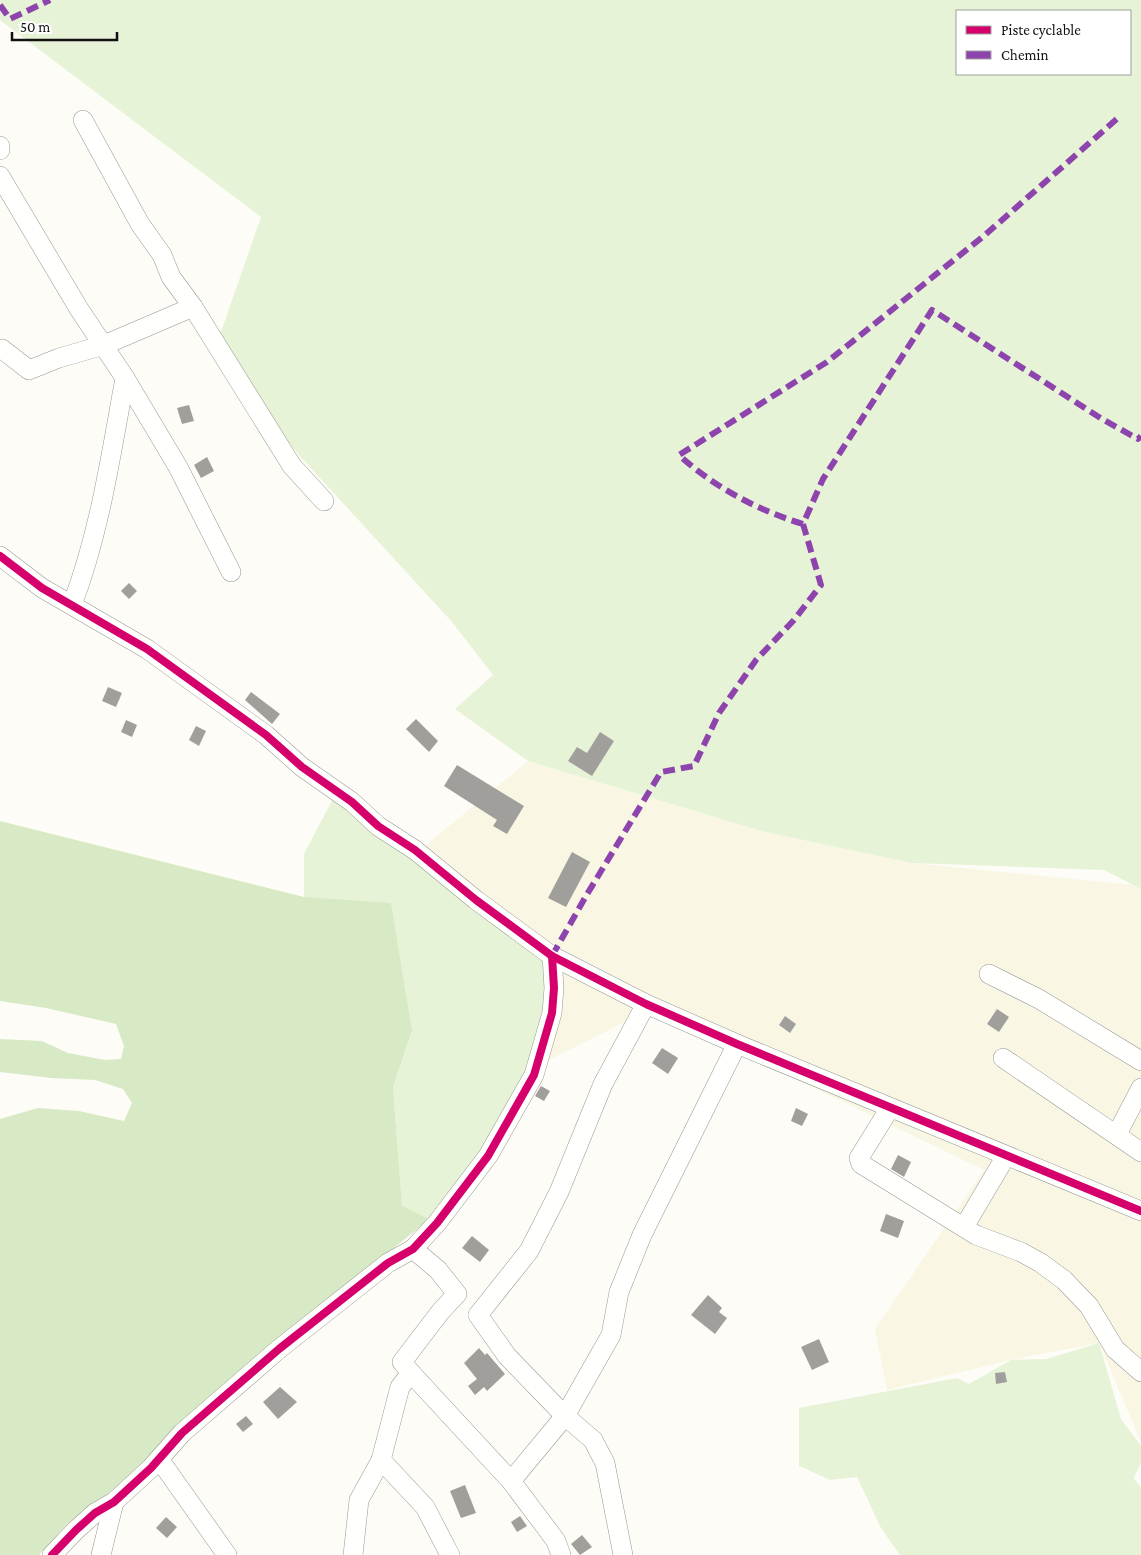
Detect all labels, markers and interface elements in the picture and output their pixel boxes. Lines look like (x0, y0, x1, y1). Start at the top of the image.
scale bar (12, 10, 118, 42)
legend (956, 10, 1131, 75)
text: 50 m (20, 19, 50, 35)
text: Piste cyclable (1001, 22, 1081, 39)
text: Chemin (1001, 47, 1049, 63)

